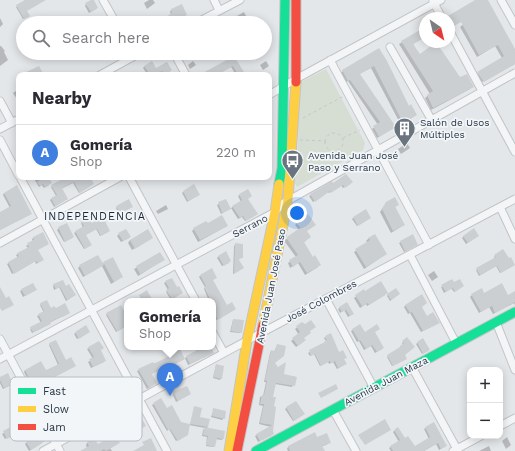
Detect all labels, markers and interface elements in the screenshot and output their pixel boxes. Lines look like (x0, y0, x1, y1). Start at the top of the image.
north arrow (419, 12, 455, 48)
search box (16, 16, 272, 60)
icon: search (30, 27, 52, 49)
text: Search here (62, 29, 150, 47)
text: Nearby (32, 88, 91, 108)
building icon: Salón de Usos Múltiples (392, 115, 418, 148)
place label: Salón de Usos Múltiples (420, 117, 490, 140)
text: Gomería (70, 136, 132, 154)
text: A (41, 145, 49, 160)
text: 220 m (216, 145, 256, 160)
bus stop icon: Avenida Juan José Paso y Serrano (279, 148, 305, 181)
place label: Avenida Juan José Paso y Serrano (308, 150, 399, 173)
text: Shop (70, 154, 102, 169)
your location (287, 203, 307, 223)
district label: INDEPENDENCIA (44, 210, 146, 223)
street label: Serrano (231, 212, 269, 240)
street label: Avenida Juan José Paso (254, 228, 288, 344)
street label: José Colombres (284, 278, 358, 324)
popup (124, 298, 216, 350)
text: Gomería (139, 308, 201, 326)
text: Shop (139, 326, 171, 341)
street label: Avenida Juan Maza (342, 354, 430, 408)
pin: A (157, 363, 183, 396)
map controls (467, 367, 503, 439)
button: + (467, 367, 503, 403)
legend (10, 377, 142, 441)
text: Fast (43, 385, 66, 398)
text: Slow (43, 403, 69, 416)
button: − (467, 403, 503, 439)
text: Jam (43, 421, 66, 434)

